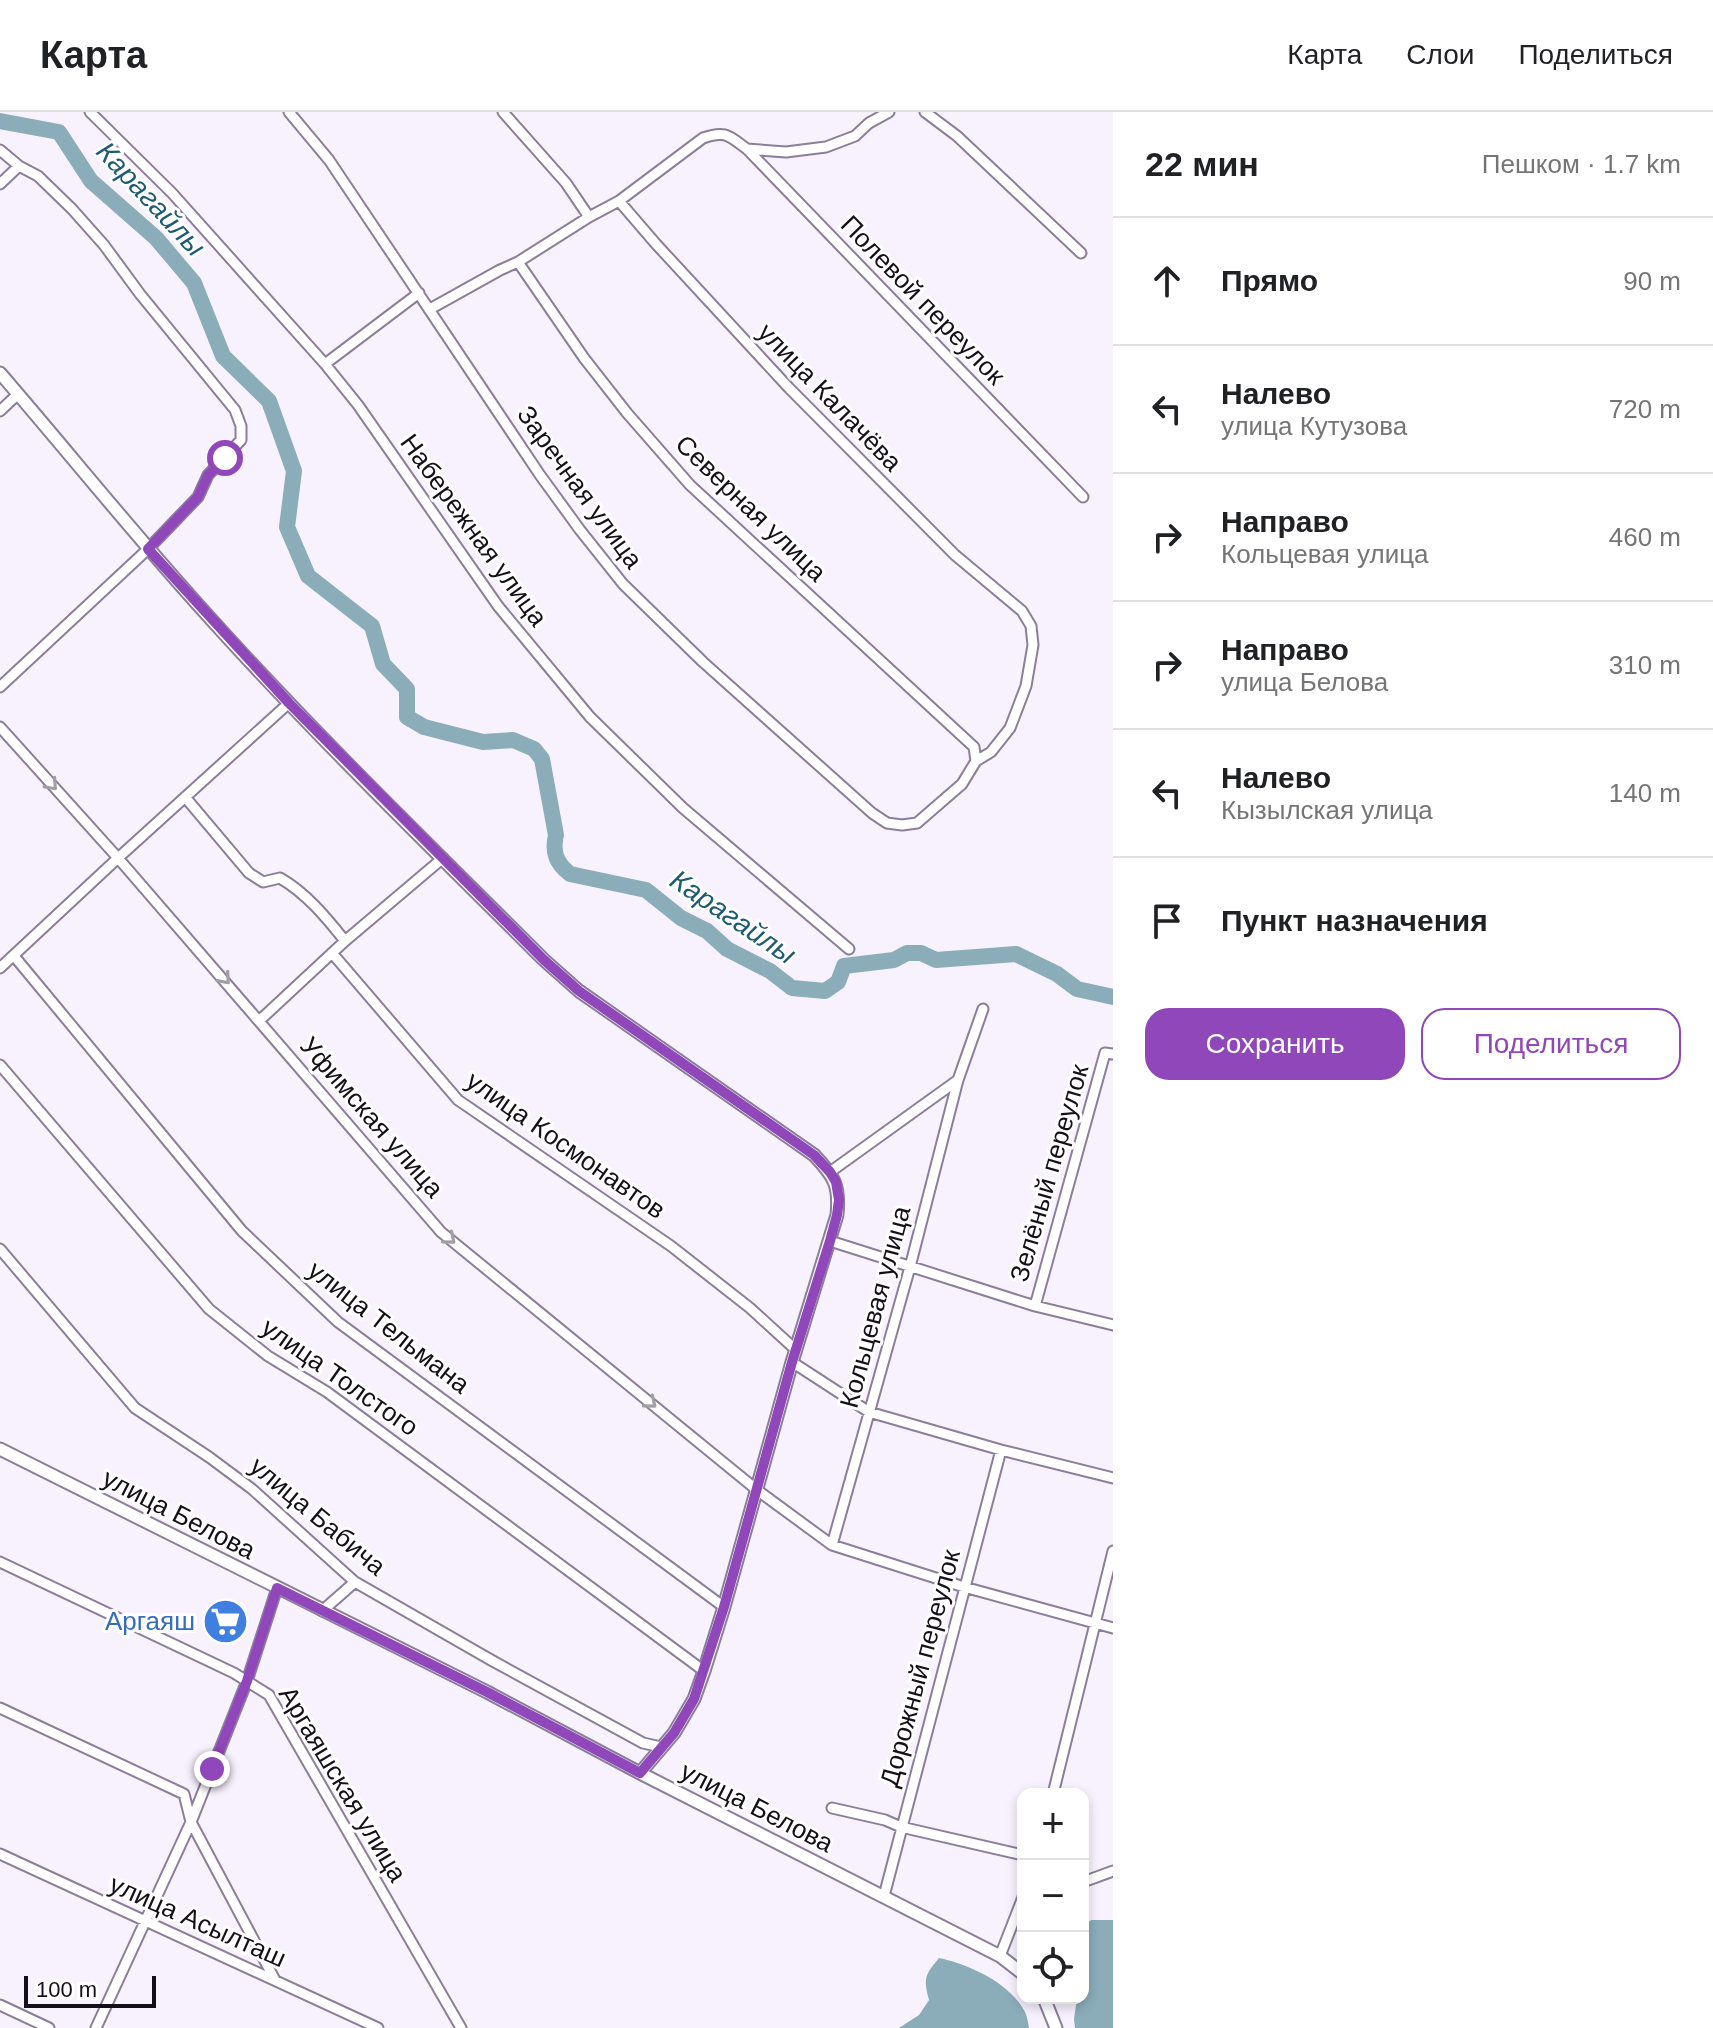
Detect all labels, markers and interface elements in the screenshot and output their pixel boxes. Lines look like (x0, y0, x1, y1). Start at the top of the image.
text: Карта (40, 34, 147, 76)
text: Карта (1287, 39, 1362, 70)
text: Слои (1406, 39, 1474, 70)
text: Поделиться (1518, 39, 1673, 70)
water label: Карагайлы (90, 136, 212, 263)
text: 22 мин (1145, 145, 1259, 183)
text: Пешком · 1.7 km (1482, 149, 1681, 179)
street label: Полевой переулок (835, 209, 1012, 391)
icon: ahead (1145, 259, 1189, 303)
text: Прямо (1221, 264, 1318, 297)
text: 90 m (1623, 266, 1681, 296)
street label: улица Калачёва (752, 317, 908, 477)
text: Налево (1221, 377, 1331, 410)
icon: left (1145, 387, 1189, 431)
text: 720 m (1609, 394, 1681, 424)
street label: Заречная улица (511, 400, 649, 574)
text: улица Кутузова (1221, 411, 1407, 441)
street label: Набережная улица (394, 428, 554, 632)
street label: Северная улица (670, 429, 833, 588)
route start (207, 440, 243, 476)
text: Направо (1221, 505, 1349, 538)
icon: right (1145, 515, 1189, 559)
text: 460 m (1609, 522, 1681, 552)
text: Кольцевая улица (1221, 539, 1429, 569)
text: Направо (1221, 633, 1349, 666)
icon: right (1145, 643, 1189, 687)
text: 310 m (1609, 650, 1681, 680)
text: улица Белова (1221, 667, 1388, 697)
text: Налево (1221, 761, 1331, 794)
icon: left (1145, 771, 1189, 815)
one-way arrow (43, 775, 57, 790)
text: 140 m (1609, 778, 1681, 808)
text: Кызылская улица (1221, 795, 1433, 825)
water label: Карагайлы (665, 864, 802, 970)
icon: arrive (1145, 899, 1189, 943)
text: Пункт назначения (1221, 904, 1488, 937)
one-way arrow (215, 970, 229, 985)
button: Сохранить (1145, 1008, 1405, 1080)
button: Поделиться (1421, 1008, 1681, 1080)
street label: Уфимская улица (294, 1031, 450, 1204)
street label: Зелёный переулок (1004, 1060, 1095, 1285)
street label: улица Космонавтов (461, 1065, 671, 1225)
street label: Кольцевая улица (834, 1202, 916, 1411)
one-way arrow (441, 1229, 456, 1244)
street label: улица Тельмана (302, 1255, 476, 1400)
street label: улица Толстого (256, 1312, 424, 1442)
one-way arrow (642, 1394, 657, 1408)
street label: улица Бабича (244, 1451, 392, 1582)
street label: улица Белова (98, 1463, 261, 1566)
street label: Дорожный переулок (874, 1546, 966, 1790)
supermarket icon: Аргаяш (202, 1597, 250, 1645)
place label: Аргаяш (105, 1606, 195, 1636)
street label: Аргаяшская улица (273, 1681, 413, 1887)
route end (194, 1751, 230, 1787)
street label: улица Белова (676, 1756, 839, 1859)
map controls (1017, 1788, 1089, 2004)
button: + (1017, 1788, 1089, 1860)
button: − (1017, 1860, 1089, 1932)
street label: улица Асылташ (105, 1869, 291, 1973)
button: locate (1017, 1932, 1089, 2004)
scale bar (24, 1972, 156, 2008)
text: 100 m (36, 1977, 97, 2002)

